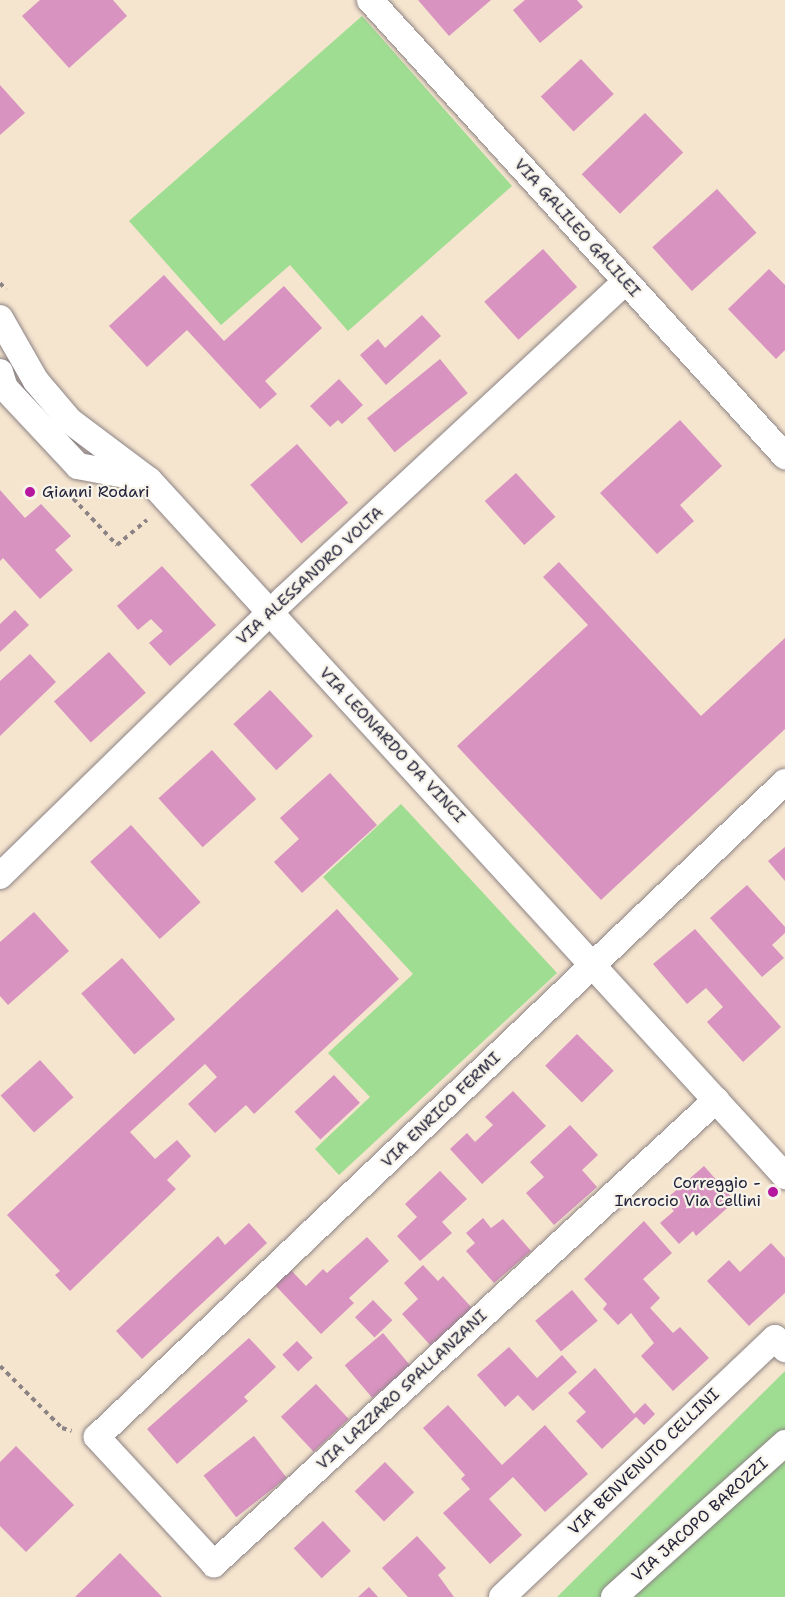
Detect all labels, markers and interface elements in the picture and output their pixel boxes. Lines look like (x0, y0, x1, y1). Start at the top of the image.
street label: VIA GALILEO GALILEI (510, 155, 644, 301)
place label: Gianni Rodari (42, 482, 149, 502)
marker: Gianni Rodari (23, 485, 37, 499)
street label: VIA ALESSANDRO VOLTA (233, 503, 387, 649)
street label: VIA LEONARDO DA VINCI (315, 663, 469, 827)
street label: VIA ENRICO FERMI (377, 1048, 505, 1172)
place label: Correggio - Incrocio Via Cellini (615, 1173, 761, 1211)
marker: Correggio - Incrocio Via Cellini (766, 1185, 780, 1199)
street label: VIA LAZZARO SPALLANZANI (313, 1306, 491, 1474)
street label: VIA BENVENUTO CELLINI (565, 1385, 723, 1539)
street label: VIA JACOPO BAROZZI (628, 1454, 772, 1586)

